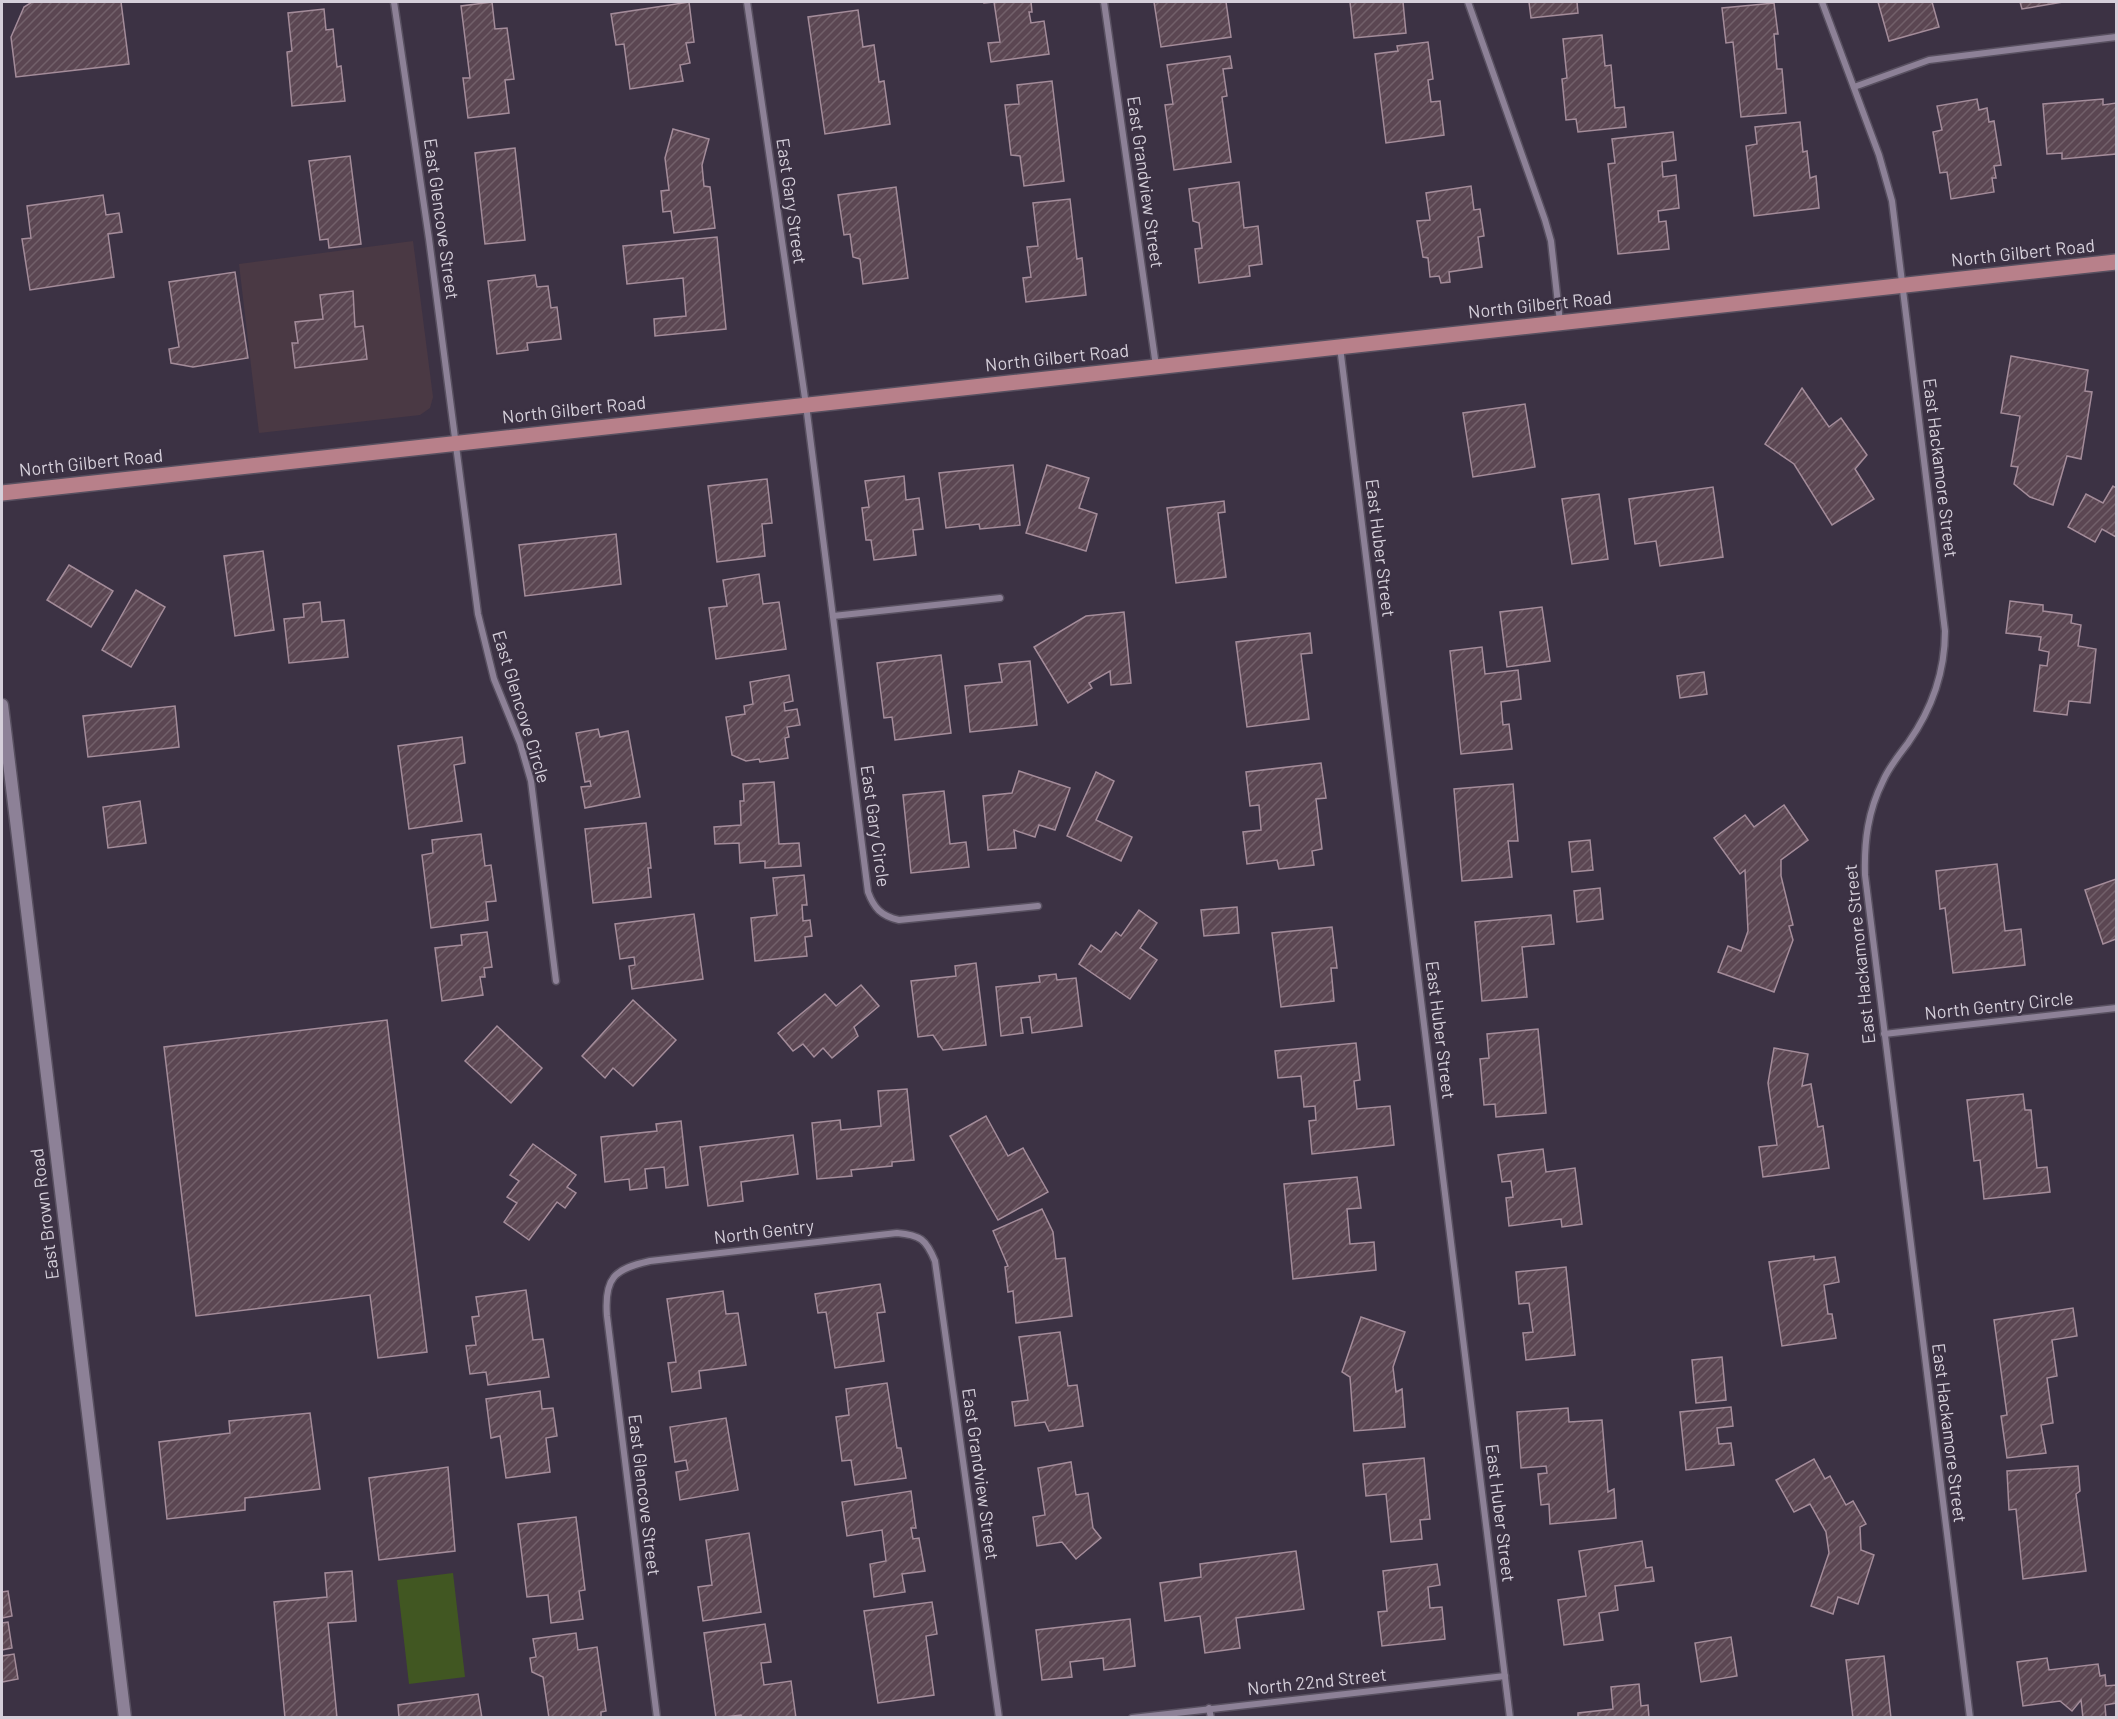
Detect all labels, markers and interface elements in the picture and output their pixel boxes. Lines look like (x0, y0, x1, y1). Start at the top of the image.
street label: East Grandview Street (1123, 95, 1169, 269)
street label: East Gary Street (772, 136, 812, 265)
street label: East Glencove Street (420, 137, 464, 301)
street label: North Gilbert Road (1950, 234, 2096, 270)
street label: North Gilbert Road (1467, 286, 1613, 322)
street label: North Gilbert Road (984, 339, 1130, 375)
street label: East Hackamore Street (1919, 377, 1963, 559)
street label: North Gilbert Road (501, 391, 647, 427)
street label: North Gilbert Road (18, 444, 164, 480)
street label: East Huber Street (1362, 478, 1400, 618)
street label: East Glencove Circle (488, 628, 556, 786)
street label: East Gary Circle (857, 763, 895, 888)
street label: East Hackamore Street (1839, 863, 1879, 1045)
street label: East Huber Street (1422, 960, 1460, 1100)
street label: North Gentry Circle (1923, 986, 2074, 1024)
street label: East Brown Road (25, 1147, 63, 1281)
street label: North Gentry (712, 1214, 815, 1248)
street label: East Hackamore Street (1928, 1342, 1972, 1524)
street label: East Grandview Street (958, 1387, 1004, 1561)
street label: East Glencove Street (624, 1413, 666, 1577)
street label: East Huber Street (1482, 1443, 1520, 1583)
street label: North 22nd Street (1246, 1663, 1388, 1699)

